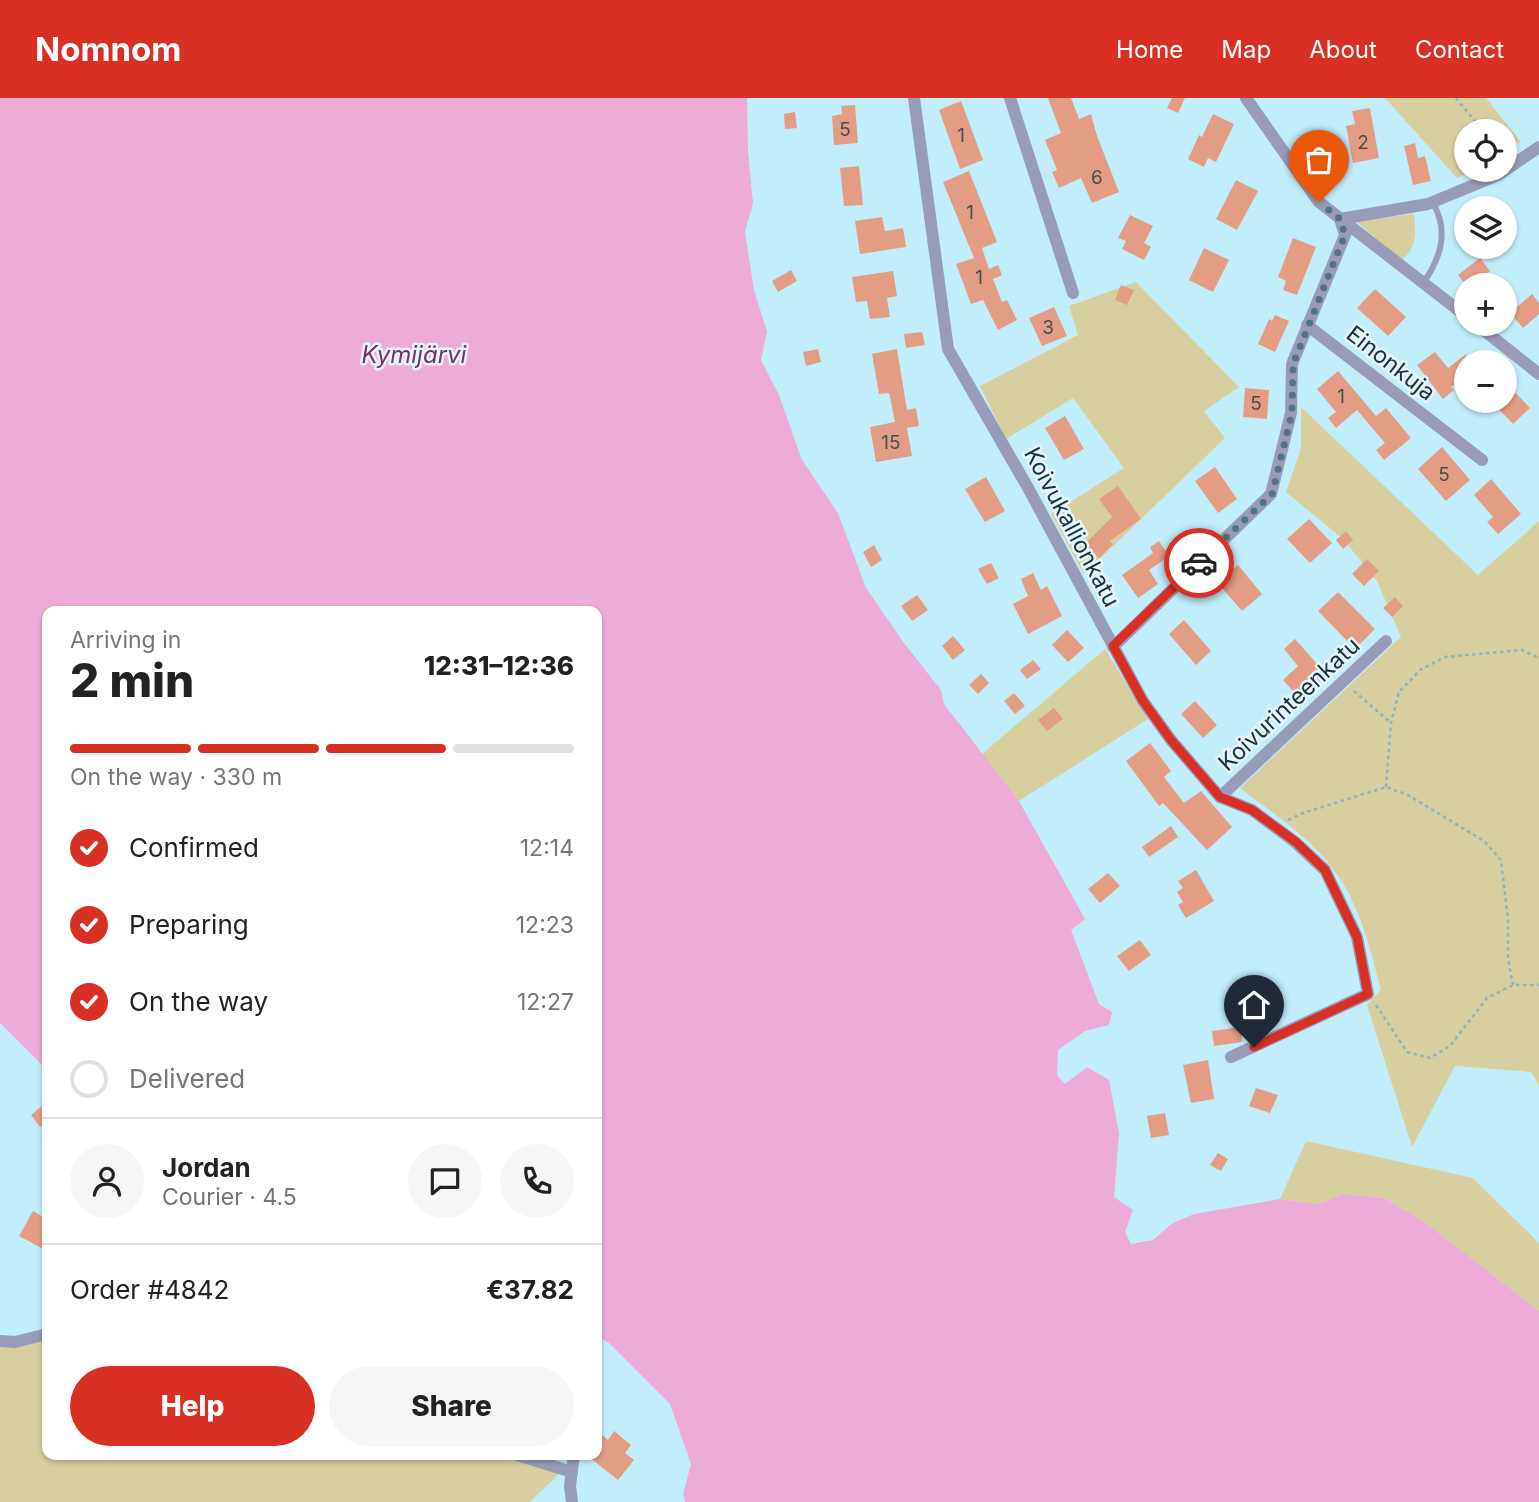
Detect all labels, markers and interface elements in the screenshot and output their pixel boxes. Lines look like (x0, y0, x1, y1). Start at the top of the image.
text: Nomnom (35, 29, 181, 69)
text: Home (1116, 35, 1183, 64)
text: Map (1221, 35, 1271, 64)
text: About (1309, 35, 1377, 64)
text: Contact (1415, 35, 1504, 64)
house number: 5 (839, 118, 851, 141)
map controls (1454, 119, 1517, 413)
button: locate (1454, 119, 1517, 182)
house number: 1 (957, 124, 965, 147)
pin (1289, 130, 1349, 202)
house number: 2 (1357, 131, 1369, 154)
icon: bag (1300, 141, 1338, 179)
house number: 6 (1091, 166, 1103, 189)
button: layers (1454, 196, 1517, 259)
house number: 1 (966, 201, 974, 224)
house number: 1 (975, 266, 983, 289)
button: + (1454, 273, 1517, 336)
house number: 3 (1042, 316, 1054, 339)
street label: Einonkuja (1341, 320, 1441, 406)
water label: Kymijärvi (362, 340, 468, 369)
button: − (1454, 350, 1517, 413)
house number: 1 (1337, 385, 1345, 408)
house number: 5 (1250, 392, 1262, 415)
house number: 15 (881, 431, 901, 454)
street label: Koivukallionkatu (1018, 442, 1126, 612)
house number: 5 (1438, 463, 1450, 486)
courier (1164, 528, 1234, 598)
icon: car (1180, 544, 1218, 582)
text: Arriving in (70, 626, 181, 654)
street label: Koivurinteenkatu (1213, 631, 1365, 777)
text: 12:31–12:36 (424, 650, 574, 681)
text: 2 min (70, 652, 194, 708)
text: On the way · 330 m (70, 763, 282, 791)
icon: check (70, 829, 108, 867)
text: Confirmed (129, 832, 259, 863)
text: 12:14 (520, 834, 574, 862)
icon: check (70, 906, 108, 944)
text: Preparing (129, 909, 249, 940)
text: 12:23 (516, 911, 574, 939)
pin (1224, 975, 1284, 1047)
icon: check (70, 983, 108, 1021)
text: On the way (129, 986, 268, 1017)
icon: home (1235, 986, 1273, 1024)
text: 12:27 (517, 988, 574, 1016)
text: Delivered (129, 1063, 245, 1094)
button: person (70, 1144, 144, 1218)
button: chat (408, 1144, 482, 1218)
button: phone (500, 1144, 574, 1218)
text: Jordan (162, 1152, 251, 1183)
text: Courier · 4.5 (162, 1183, 297, 1211)
text: Order #4842 (70, 1274, 229, 1305)
text: €37.82 (486, 1274, 574, 1305)
button: Help (70, 1366, 315, 1446)
button: Share (329, 1366, 574, 1446)

